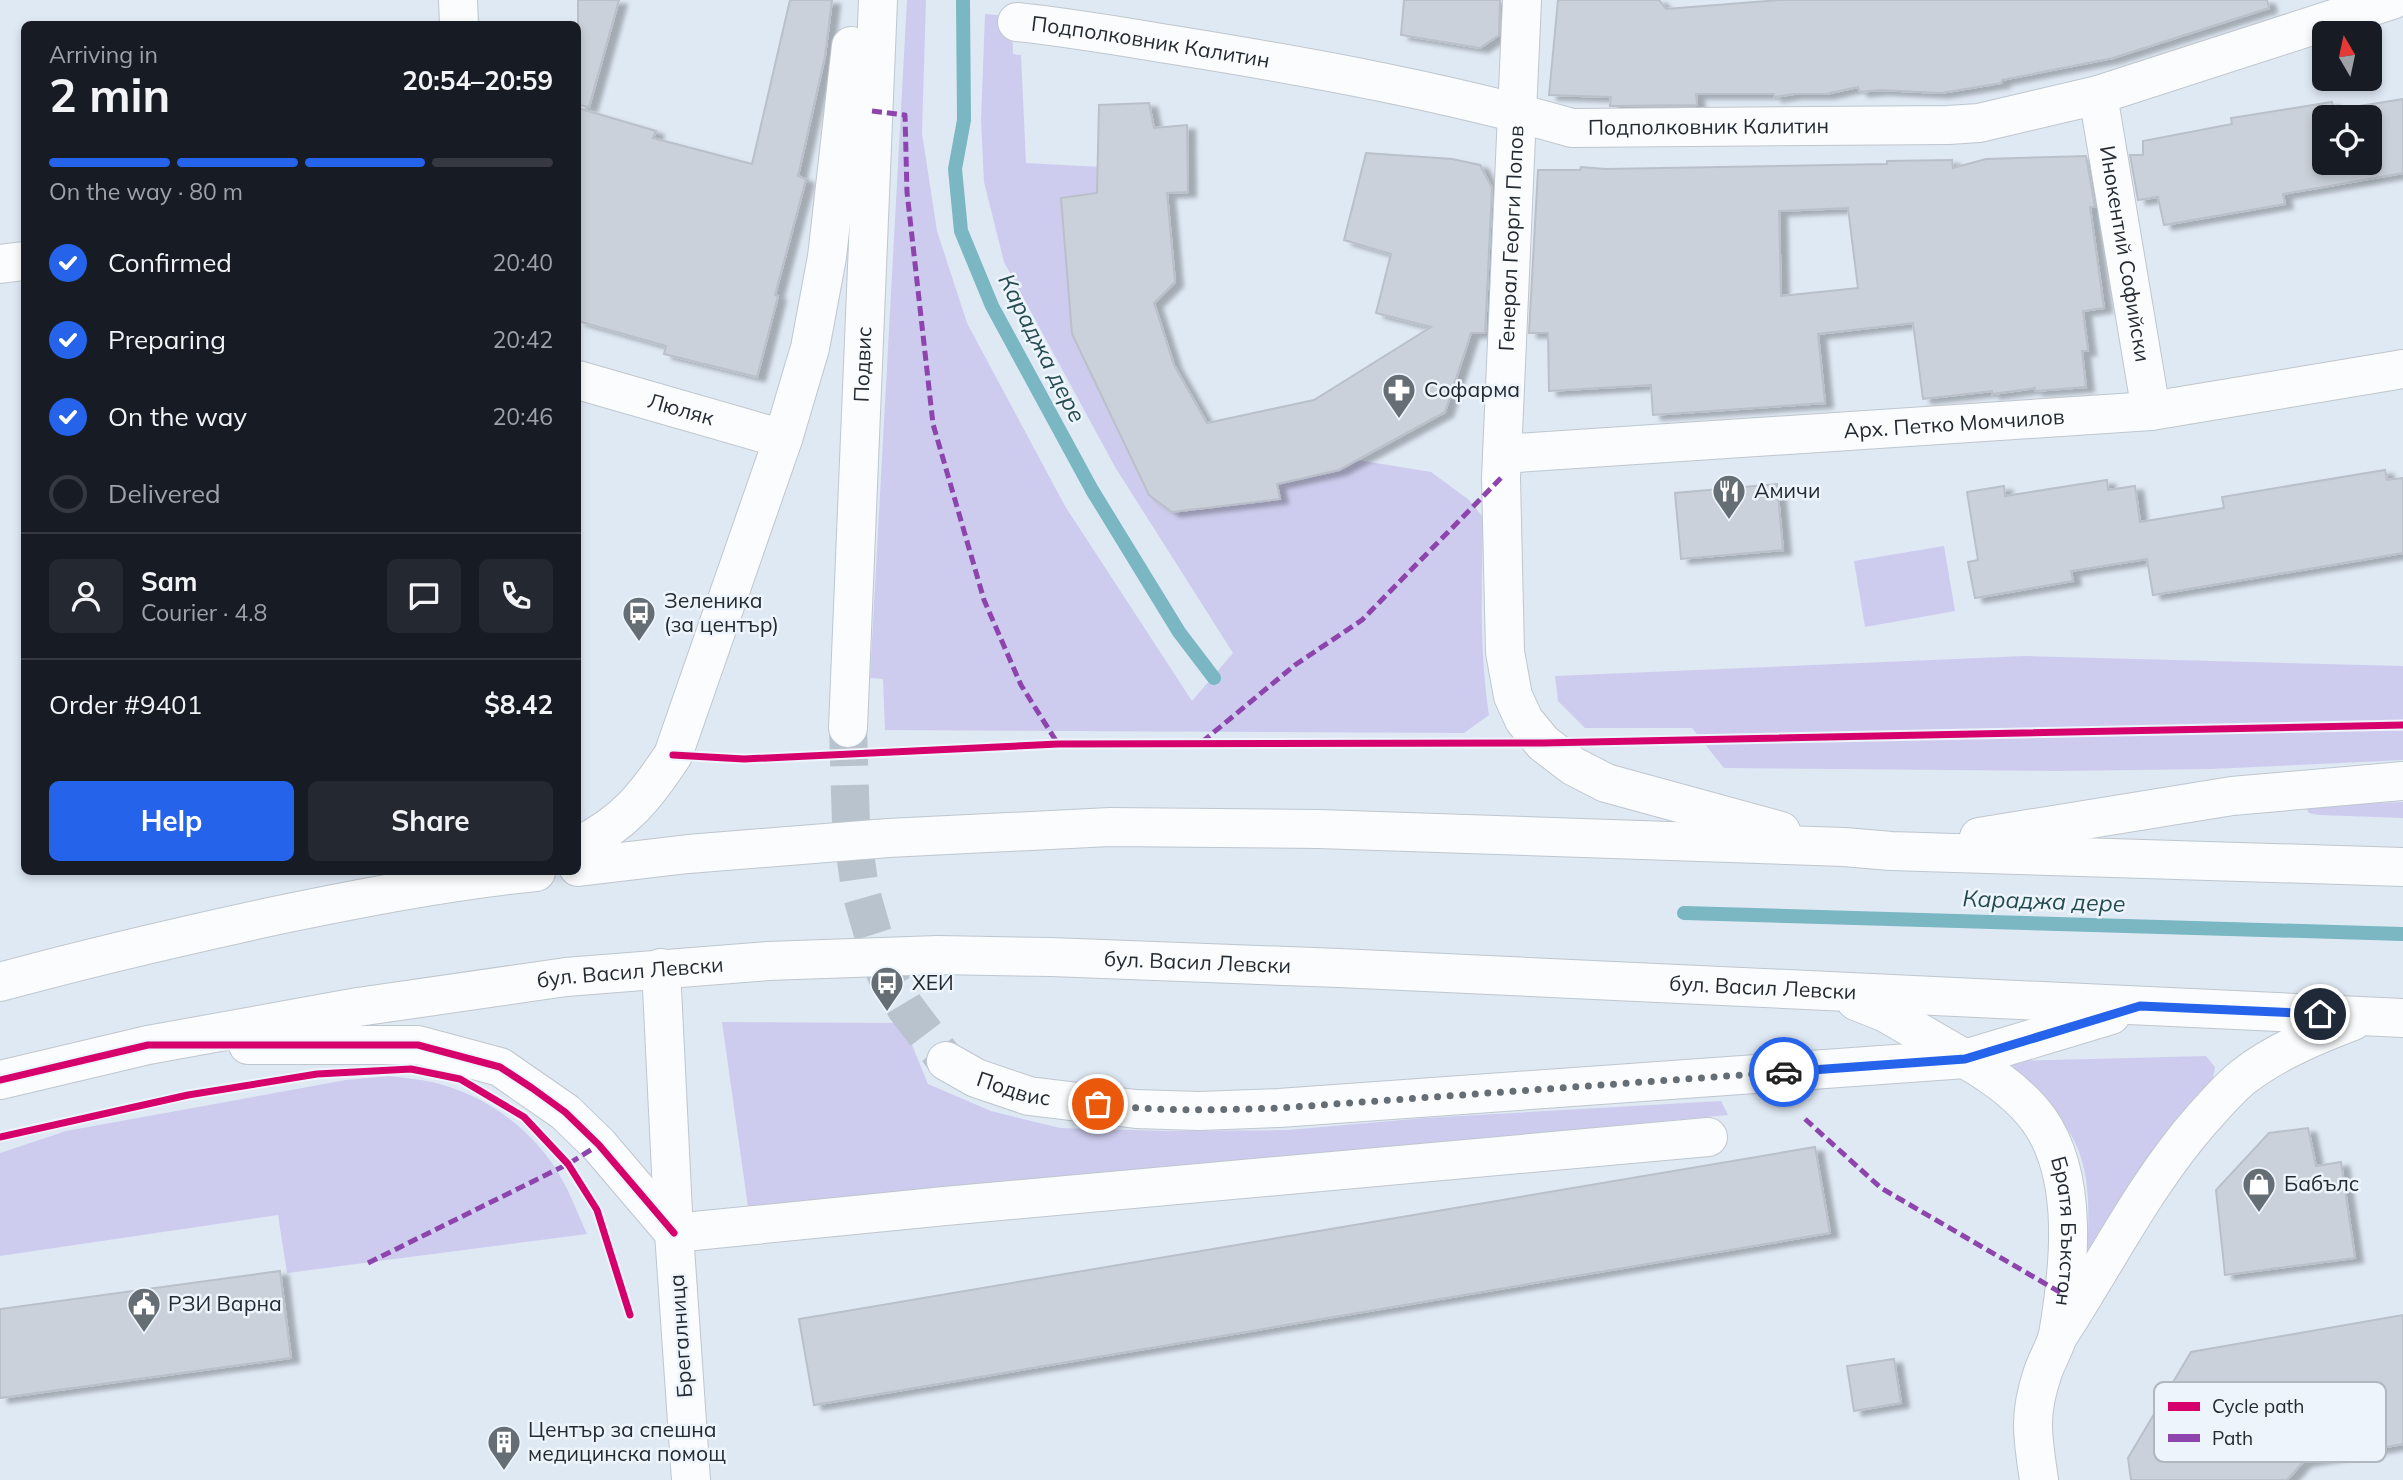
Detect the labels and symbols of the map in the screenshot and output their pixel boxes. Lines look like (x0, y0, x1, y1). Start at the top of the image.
street label: Подполковник Калитин (1030, 10, 1272, 73)
north arrow (2312, 21, 2382, 91)
street label: Подполковник Калитин (1588, 112, 1829, 140)
street label: Генерал Георги Попов (1493, 125, 1528, 352)
street label: Инокентий Софийски (2095, 143, 2157, 364)
water label: Караджа дере (992, 268, 1092, 427)
street label: Подвис (847, 326, 877, 403)
pharmacy icon: Софарма (1380, 371, 1418, 420)
place label: Софарма (1424, 376, 1520, 402)
street label: Люляк (645, 387, 718, 431)
street label: Арх. Петко Момчилов (1843, 403, 2065, 443)
restaurant icon: Амичи (1710, 472, 1748, 521)
place label: Амичи (1754, 477, 1820, 503)
place label: Зеленика (за център) (664, 587, 779, 637)
bus stop icon: Зеленика (за център) (620, 594, 658, 643)
water label: Караджа дере (1962, 883, 2126, 918)
street label: бул. Васил Левски (1103, 945, 1292, 978)
street label: бул. Васил Левски (535, 951, 724, 993)
bus stop icon: ХЕИ (868, 964, 906, 1013)
place label: ХЕИ (912, 969, 954, 995)
street label: бул. Васил Левски (1669, 970, 1857, 1004)
pin (2290, 984, 2350, 1044)
courier (1749, 1037, 1819, 1107)
street label: Подвис (974, 1065, 1052, 1111)
pin (1068, 1074, 1128, 1134)
street label: Братя Бъкстон (2046, 1153, 2082, 1308)
shop icon: Бабълс (2240, 1165, 2278, 1214)
place label: Бабълс (2284, 1170, 2359, 1196)
street label: Брегалница (663, 1273, 697, 1399)
public building icon: РЗИ Варна (125, 1285, 163, 1334)
place label: РЗИ Варна (168, 1290, 282, 1316)
legend (2154, 1382, 2386, 1462)
text: Cycle path (2212, 1394, 2304, 1418)
place label: Център за спешна медицинска помощ (528, 1416, 726, 1466)
building icon: Център за спешна медицинска помощ (485, 1423, 523, 1472)
text: Path (2212, 1426, 2253, 1450)

